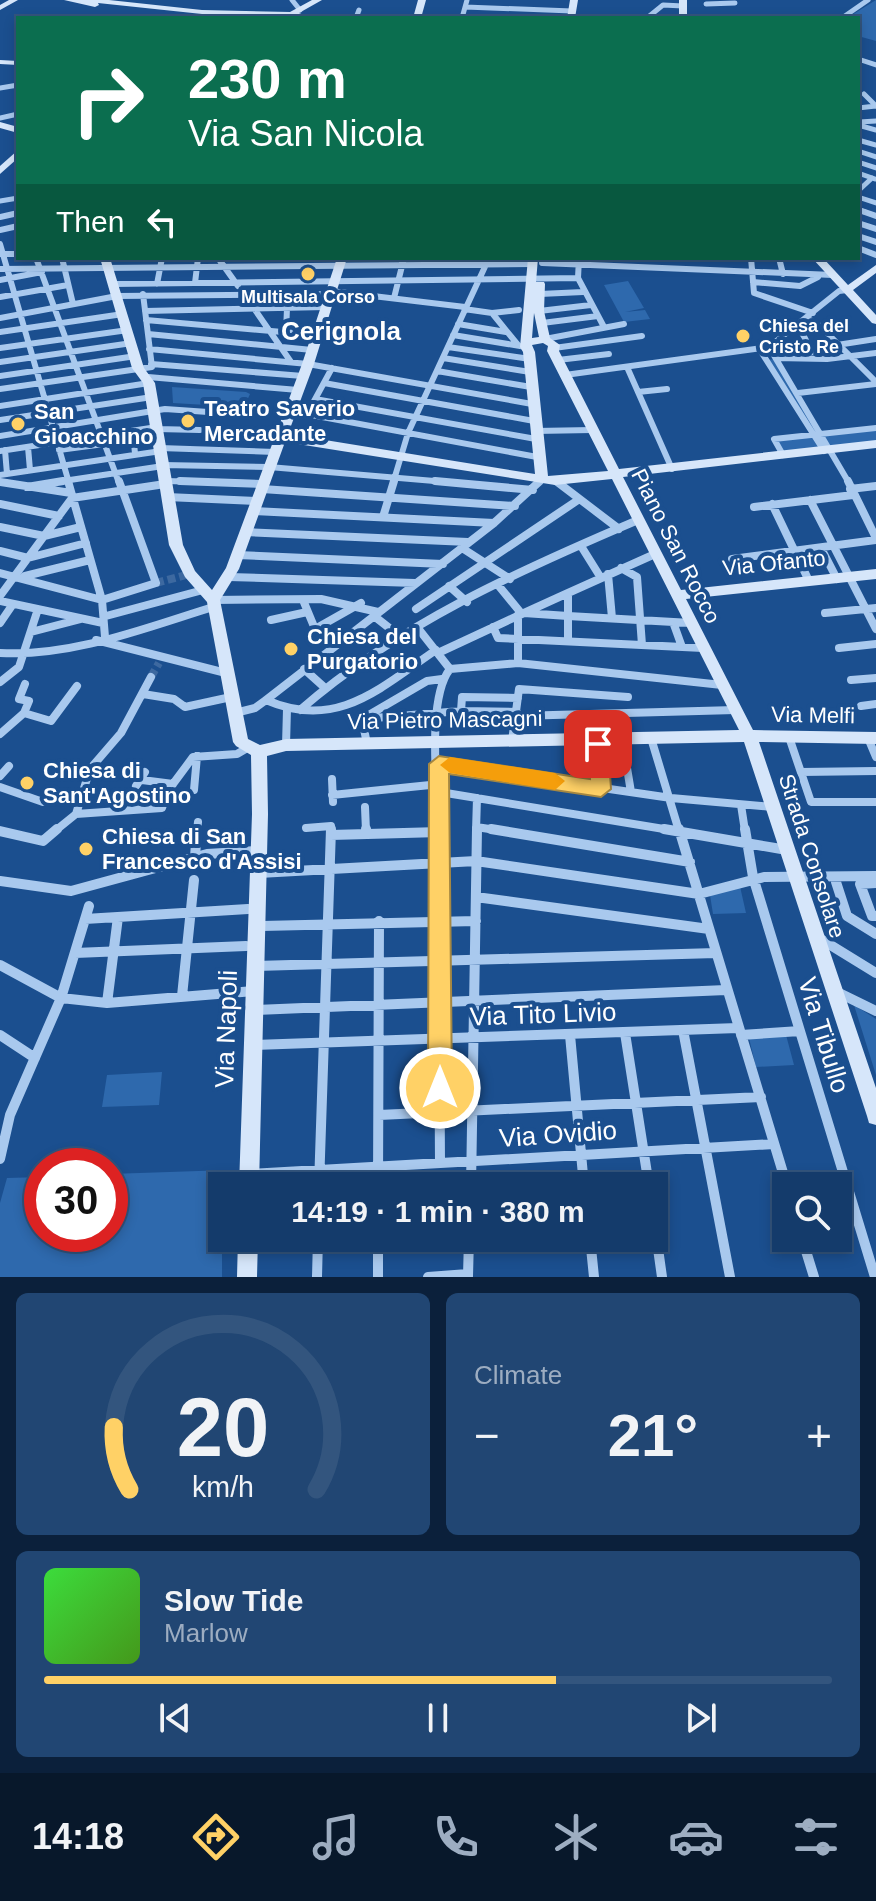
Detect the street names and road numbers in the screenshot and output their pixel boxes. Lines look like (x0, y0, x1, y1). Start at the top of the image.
street label: Piano San Rocco (626, 465, 726, 627)
street label: Via Ofanto (721, 545, 827, 581)
street label: Via Melfi (771, 702, 855, 728)
street label: Via Pietro Mascagni (347, 706, 543, 734)
street label: Strada Consolare (774, 771, 850, 941)
street label: Via Napoli (209, 969, 243, 1089)
street label: Via Tibullo (792, 973, 856, 1097)
street label: Via Tito Livio (469, 996, 617, 1032)
street label: Via Ovidio (498, 1115, 618, 1153)

